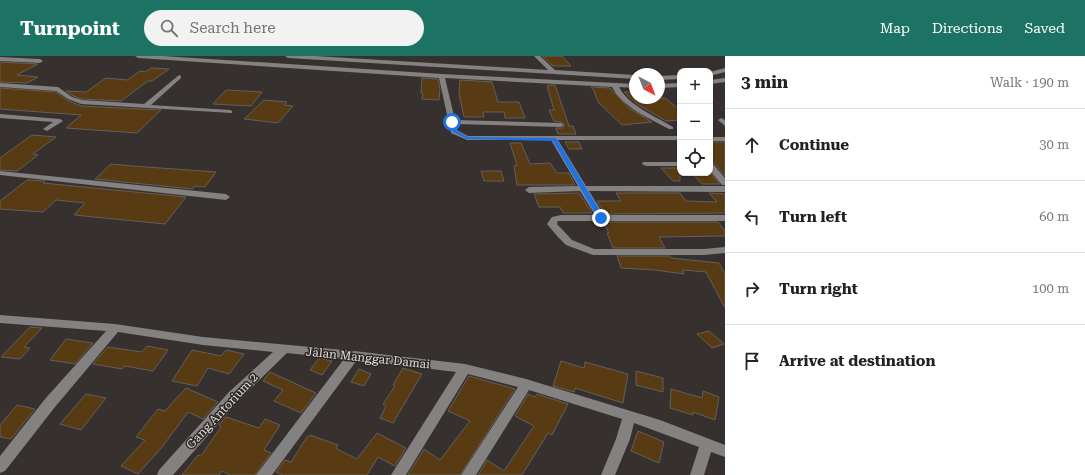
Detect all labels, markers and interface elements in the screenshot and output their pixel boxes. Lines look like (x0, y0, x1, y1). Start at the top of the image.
search box (144, 10, 424, 46)
text: Turnpoint (20, 17, 120, 40)
icon: search (158, 17, 180, 39)
text: Search here (190, 19, 276, 37)
text: Map (880, 20, 910, 36)
text: Directions (932, 20, 1002, 36)
text: Saved (1024, 20, 1065, 36)
north arrow (629, 68, 665, 104)
map controls (677, 68, 713, 176)
button: + (677, 68, 713, 104)
text: 3 min (741, 72, 788, 92)
text: Walk · 190 m (990, 75, 1069, 90)
button: − (677, 104, 713, 140)
route start (443, 113, 461, 131)
icon: ahead (741, 134, 763, 156)
text: Continue (779, 136, 849, 154)
text: 30 m (1039, 137, 1069, 152)
button: locate (677, 140, 713, 176)
icon: left (741, 206, 763, 228)
text: Turn left (779, 208, 847, 226)
route end (592, 209, 610, 227)
text: 60 m (1039, 209, 1069, 224)
icon: right (741, 278, 763, 300)
text: Turn right (779, 280, 858, 298)
text: 100 m (1032, 281, 1069, 296)
street label: Jalan Manggar Damai (305, 345, 431, 371)
icon: arrive (741, 350, 763, 372)
text: Arrive at destination (779, 352, 935, 370)
street label: Gang Antorium 2 (183, 370, 261, 452)

